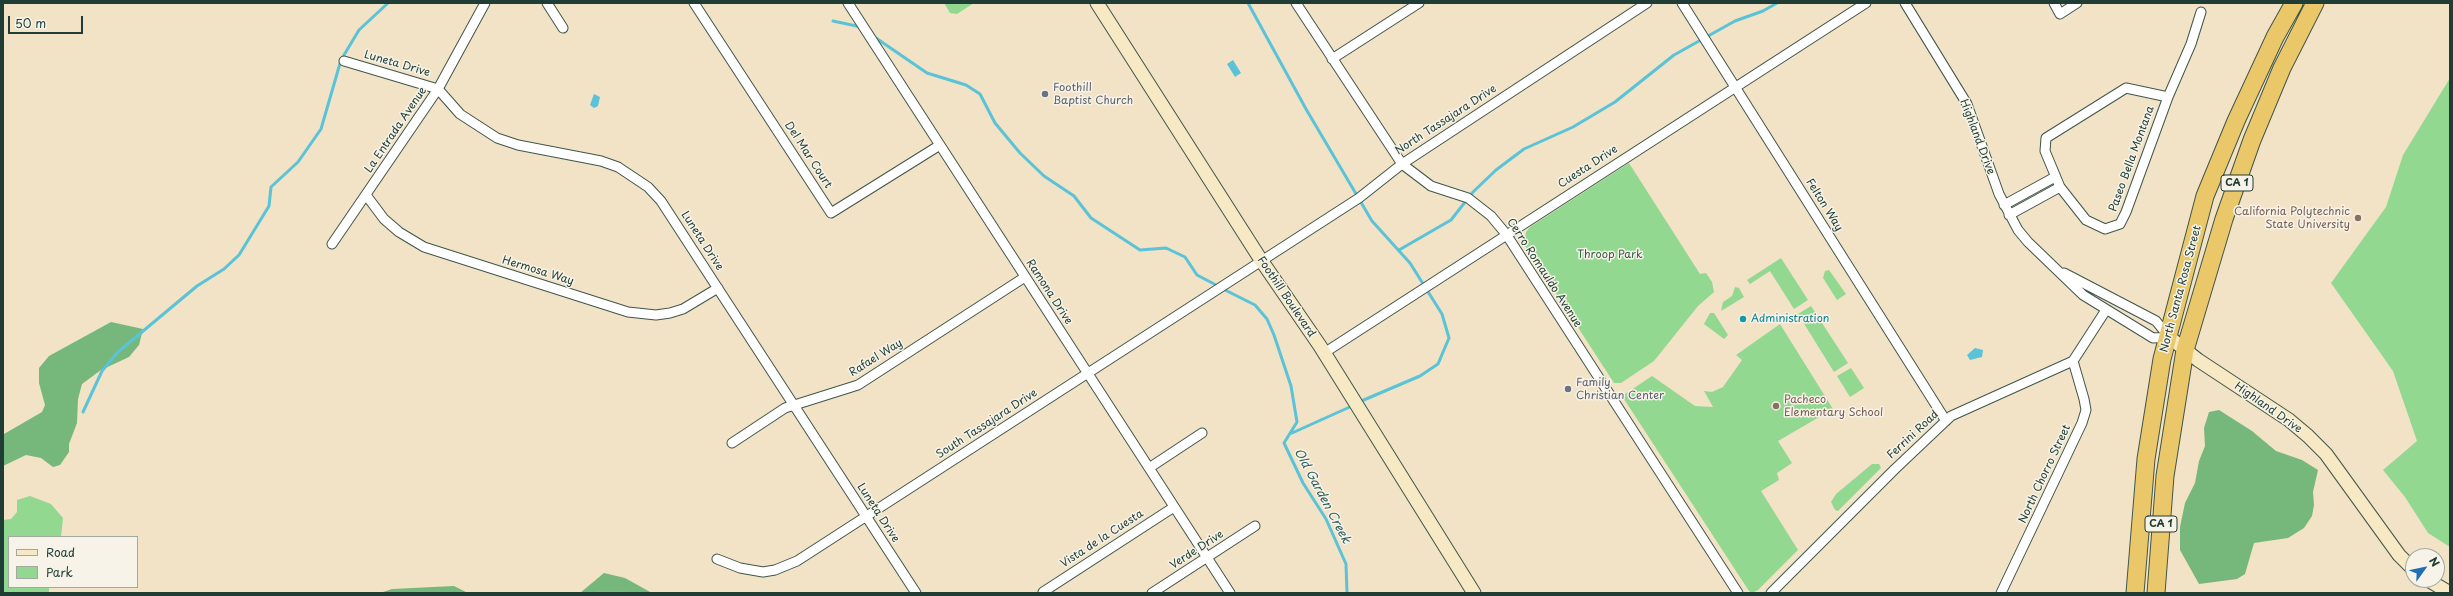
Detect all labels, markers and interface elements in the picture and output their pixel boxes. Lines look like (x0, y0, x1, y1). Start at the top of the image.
scale bar (10, 8, 85, 34)
text: 50 m (15, 14, 46, 32)
street label: Luneta Drive (363, 48, 431, 80)
place label: Foothill Baptist Church (1053, 81, 1133, 107)
street label: North Tassajara Drive (1393, 82, 1499, 158)
street label: La Entrada Avenue (362, 85, 430, 175)
marker: Foothill Baptist Church (1040, 89, 1050, 99)
street label: Highland Drive (1957, 98, 1997, 176)
street label: Paseo Bella Montana (2107, 104, 2157, 214)
street label: Del Mar Court (782, 119, 834, 191)
street label: Cuesta Drive (1556, 143, 1620, 191)
road number: CA 1 (2221, 175, 2253, 191)
street label: Felton Way (1803, 176, 1845, 234)
place label: California Polytechnic State University (2234, 205, 2350, 231)
street label: Luneta Drive (678, 209, 726, 273)
marker: California Polytechnic State University (2353, 213, 2363, 223)
street label: Cerro Romauldo Avenue (1504, 216, 1584, 330)
street label: North Santa Rosa Street (2158, 224, 2204, 354)
park label: Throop Park (1577, 248, 1643, 262)
street label: Hermosa Way (501, 254, 575, 288)
street label: Foothill Boulevard (1254, 254, 1318, 340)
street label: Ramona Drive (1023, 257, 1075, 327)
place label: Administration (1751, 312, 1829, 326)
marker: Administration (1738, 314, 1748, 324)
street label: Rafael Way (847, 336, 905, 380)
place label: Family Christian Center (1576, 376, 1664, 402)
street label: Highland Drive (2232, 380, 2304, 436)
marker: Family Christian Center (1563, 384, 1573, 394)
street label: South Tassajara Drive (934, 386, 1040, 462)
place label: Pacheco Elementary School (1784, 393, 1883, 419)
marker: Pacheco Elementary School (1771, 401, 1781, 411)
street label: Ferrini Road (1885, 408, 1941, 462)
street label: North Chorro Street (2016, 423, 2074, 525)
water label: Old Garden Creek (1291, 446, 1353, 546)
street label: Luneta Drive (854, 481, 902, 545)
street label: Vista de la Cuesta (1058, 507, 1146, 571)
road number: CA 1 (2145, 516, 2177, 532)
street label: Verde Drive (1168, 528, 1226, 572)
legend (8, 536, 138, 588)
text: Road (46, 543, 75, 561)
north arrow (2405, 548, 2445, 588)
text: N (2425, 553, 2444, 570)
text: Park (46, 563, 73, 581)

